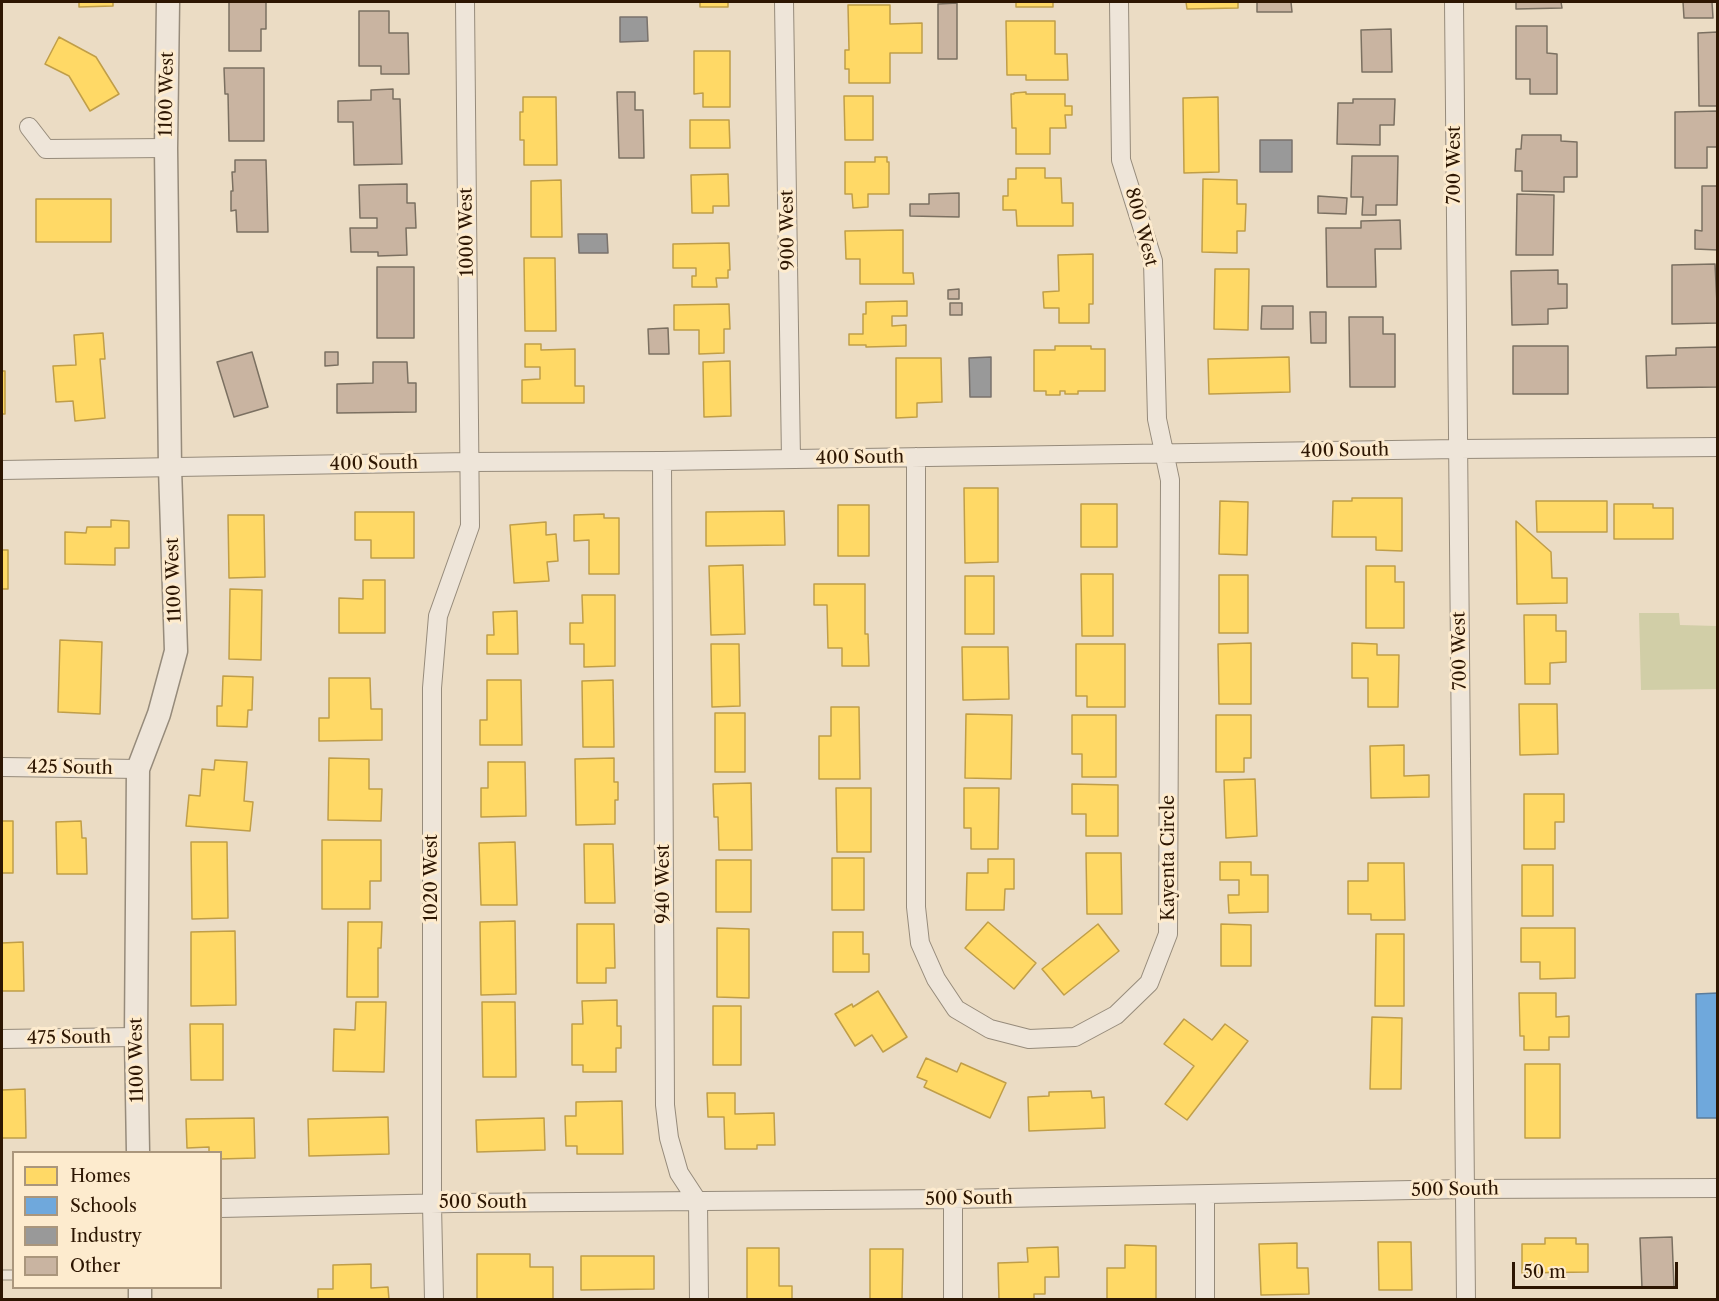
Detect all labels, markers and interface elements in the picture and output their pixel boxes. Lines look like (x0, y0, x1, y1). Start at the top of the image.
street label: 1100 West (155, 51, 179, 137)
street label: 700 West (1444, 126, 1466, 204)
street label: 800 West (1120, 185, 1162, 269)
street label: 1000 West (455, 187, 479, 277)
street label: 900 West (776, 190, 800, 270)
street label: 400 South (1301, 439, 1389, 463)
street label: 400 South (816, 446, 904, 470)
street label: 400 South (330, 452, 418, 476)
street label: 1100 West (162, 537, 186, 623)
street label: 700 West (1449, 611, 1471, 691)
street label: 425 South (27, 756, 113, 780)
street label: Kayenta Circle (1158, 795, 1180, 921)
street label: 1020 West (421, 834, 443, 922)
street label: 940 West (653, 844, 675, 924)
street label: 1100 West (125, 1017, 149, 1103)
street label: 475 South (27, 1026, 111, 1050)
legend (12, 1151, 222, 1289)
text: Homes (70, 1165, 131, 1187)
street label: 500 South (1411, 1178, 1499, 1202)
street label: 500 South (925, 1187, 1013, 1211)
street label: 500 South (439, 1192, 527, 1214)
text: Schools (70, 1195, 137, 1217)
text: Industry (70, 1225, 142, 1247)
scale bar (1515, 1250, 1682, 1288)
text: Other (70, 1255, 120, 1277)
text: 50 m (1523, 1261, 1566, 1283)

